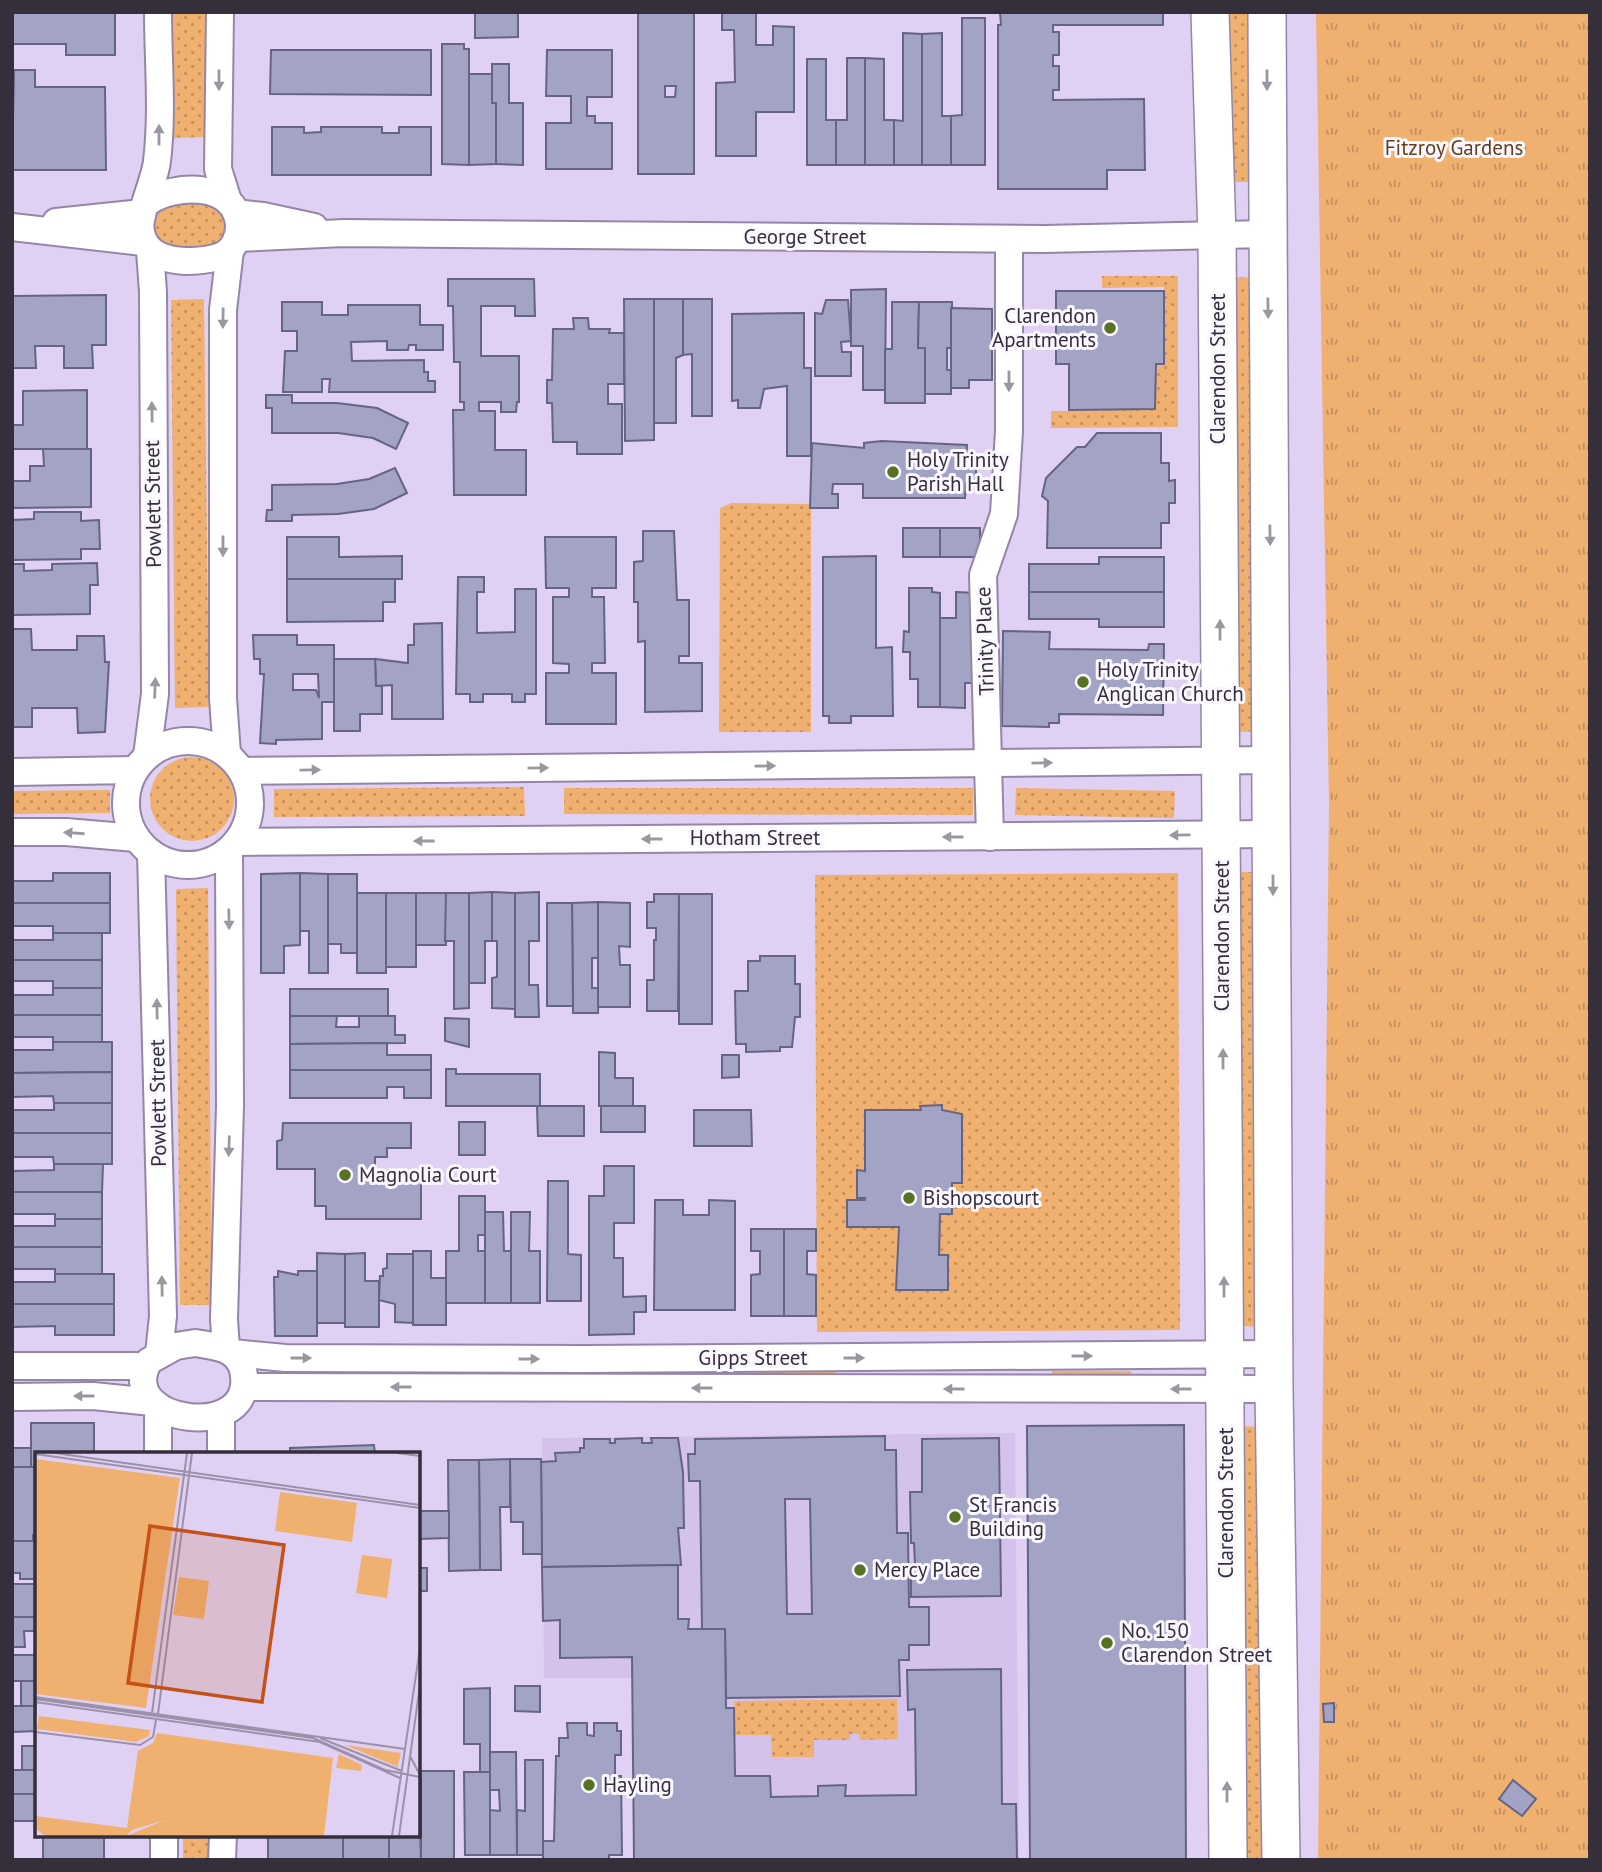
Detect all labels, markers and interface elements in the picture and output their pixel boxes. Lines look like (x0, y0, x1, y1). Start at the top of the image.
one-way arrow (214, 70, 225, 92)
one-way arrow (1261, 70, 1273, 92)
one-way arrow (153, 123, 165, 145)
park label: Fitzroy Gardens (1385, 134, 1523, 161)
street label: George Street (744, 223, 866, 250)
street label: Clarendon Street (1204, 293, 1231, 445)
one-way arrow (1262, 297, 1274, 319)
place label: Clarendon Apartments (992, 302, 1096, 353)
one-way arrow (217, 307, 229, 329)
marker: Clarendon Apartments (1102, 320, 1118, 336)
one-way arrow (1003, 370, 1015, 392)
one-way arrow (146, 401, 158, 423)
street label: Powlett Street (138, 440, 167, 568)
place label: Holy Trinity Parish Hall (907, 446, 1009, 497)
marker: Holy Trinity Parish Hall (885, 464, 901, 480)
one-way arrow (1264, 525, 1276, 547)
one-way arrow (217, 535, 229, 557)
street label: Trinity Place (969, 586, 1000, 696)
one-way arrow (1214, 619, 1226, 641)
place label: Holy Trinity Anglican Church (1097, 656, 1244, 707)
marker: Holy Trinity Anglican Church (1075, 674, 1091, 690)
one-way arrow (149, 677, 160, 699)
one-way arrow (1031, 757, 1053, 769)
one-way arrow (755, 760, 777, 771)
one-way arrow (527, 762, 549, 774)
one-way arrow (300, 765, 322, 776)
street label: Hotham Street (690, 824, 820, 851)
one-way arrow (63, 827, 85, 838)
one-way arrow (1169, 830, 1191, 841)
one-way arrow (942, 831, 964, 843)
one-way arrow (641, 833, 663, 845)
one-way arrow (413, 835, 435, 847)
street label: Clarendon Street (1208, 860, 1235, 1012)
one-way arrow (1267, 875, 1279, 897)
one-way arrow (223, 908, 235, 930)
one-way arrow (151, 998, 162, 1020)
street label: Powlett Street (143, 1039, 172, 1167)
one-way arrow (1217, 1048, 1229, 1070)
one-way arrow (224, 1136, 235, 1158)
place label: Magnolia Court (359, 1161, 497, 1188)
marker: Magnolia Court (337, 1167, 353, 1183)
place label: Bishopscourt (923, 1184, 1039, 1211)
marker: Bishopscourt (901, 1190, 917, 1206)
one-way arrow (156, 1274, 168, 1296)
one-way arrow (1218, 1275, 1230, 1297)
street label: Gipps Street (698, 1344, 808, 1371)
one-way arrow (1071, 1351, 1093, 1362)
one-way arrow (290, 1352, 312, 1364)
one-way arrow (843, 1352, 865, 1364)
one-way arrow (518, 1353, 540, 1365)
one-way arrow (389, 1381, 411, 1393)
one-way arrow (690, 1382, 712, 1394)
one-way arrow (942, 1383, 964, 1395)
one-way arrow (1170, 1383, 1192, 1395)
one-way arrow (73, 1390, 95, 1402)
street label: Clarendon Street (1212, 1427, 1239, 1579)
inset map (35, 1452, 420, 1837)
place label: St Francis Building (969, 1491, 1057, 1542)
marker: St Francis Building (947, 1509, 963, 1525)
place label: Mercy Place (874, 1556, 980, 1583)
marker: Mercy Place (852, 1562, 868, 1578)
place label: No. 150 Clarendon Street (1121, 1617, 1272, 1668)
marker: No. 150 Clarendon Street (1099, 1635, 1115, 1651)
place label: Hayling (603, 1771, 672, 1798)
marker: Hayling (581, 1777, 597, 1793)
one-way arrow (1222, 1780, 1233, 1802)

